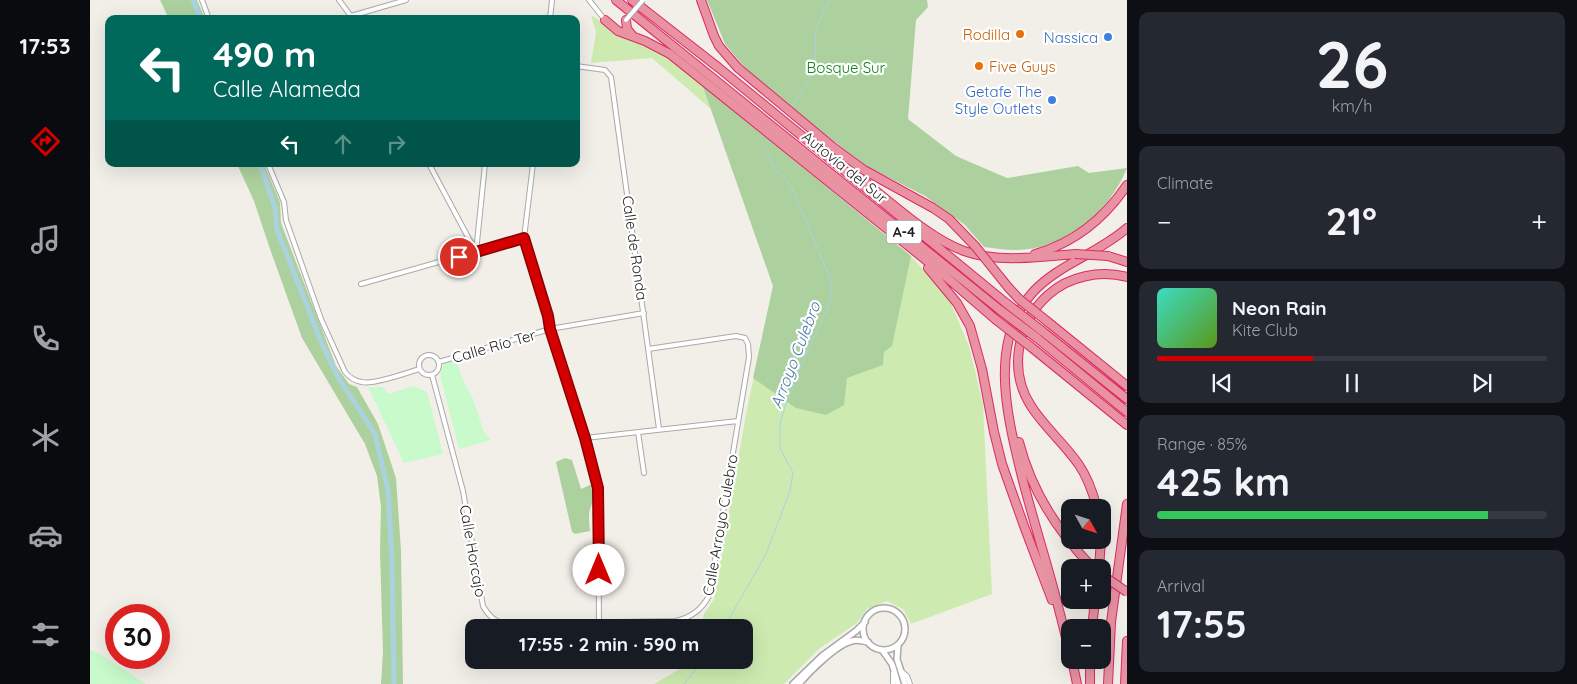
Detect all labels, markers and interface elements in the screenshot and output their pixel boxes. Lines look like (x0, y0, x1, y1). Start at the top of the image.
text: 26 (1316, 23, 1388, 104)
place label: Rodilla (963, 25, 1010, 44)
marker: Rodilla (1014, 28, 1026, 40)
place label: Nassica (1044, 28, 1098, 47)
marker: Nassica (1102, 31, 1114, 43)
text: 17:53 (19, 32, 71, 60)
text: 490 m (213, 32, 316, 76)
icon: left (130, 35, 195, 100)
place label: Five Guys (989, 57, 1056, 76)
park label: Bosque Sur (807, 58, 886, 77)
marker: Five Guys (973, 60, 985, 72)
text: Calle Alameda (213, 75, 361, 103)
place label: Getafe The Style Outlets (955, 82, 1042, 118)
marker: Getafe The Style Outlets (1046, 94, 1058, 106)
text: km/h (1332, 96, 1372, 116)
icon: directions (28, 124, 63, 159)
street label: Autovía del Sur (799, 127, 892, 207)
icon: left (276, 130, 304, 158)
icon: ahead (329, 130, 357, 158)
icon: right (382, 130, 410, 158)
text: Climate (1157, 173, 1213, 193)
street label: Calle de Ronda (618, 194, 652, 302)
text: 21° (1326, 197, 1377, 245)
text: − (1157, 204, 1172, 239)
text: + (1531, 204, 1547, 239)
road number: A-4 (886, 220, 922, 243)
icon: music (28, 222, 63, 257)
pin (438, 236, 480, 278)
icon: arrive (445, 243, 473, 271)
text: Neon Rain (1232, 296, 1327, 320)
water label: Arroyo Culebro (766, 298, 825, 411)
text: Kite Club (1232, 320, 1298, 340)
icon: phone (28, 321, 63, 356)
street label: Calle Río Ter (450, 325, 538, 367)
icon: previous (1208, 369, 1236, 397)
icon: pause (1338, 369, 1366, 397)
icon: next (1468, 369, 1496, 397)
icon: climate (28, 420, 63, 455)
text: Range · 85% (1157, 434, 1247, 454)
street label: Calle Arroyo Culebro (698, 453, 742, 597)
text: 425 km (1157, 458, 1290, 506)
north arrow (1061, 499, 1111, 549)
map controls (1061, 499, 1111, 669)
street label: Calle Horcajo (456, 503, 490, 599)
icon: car (28, 518, 63, 553)
position arrow (572, 543, 624, 595)
button: + (1061, 559, 1111, 609)
text: Arrival (1157, 576, 1205, 596)
text: 17:55 (1157, 600, 1247, 648)
speed limit sign: 30 (105, 604, 170, 669)
icon: filters (28, 617, 63, 652)
button: − (1061, 619, 1111, 669)
text: 17:55 · 2 min · 590 m (519, 632, 699, 656)

